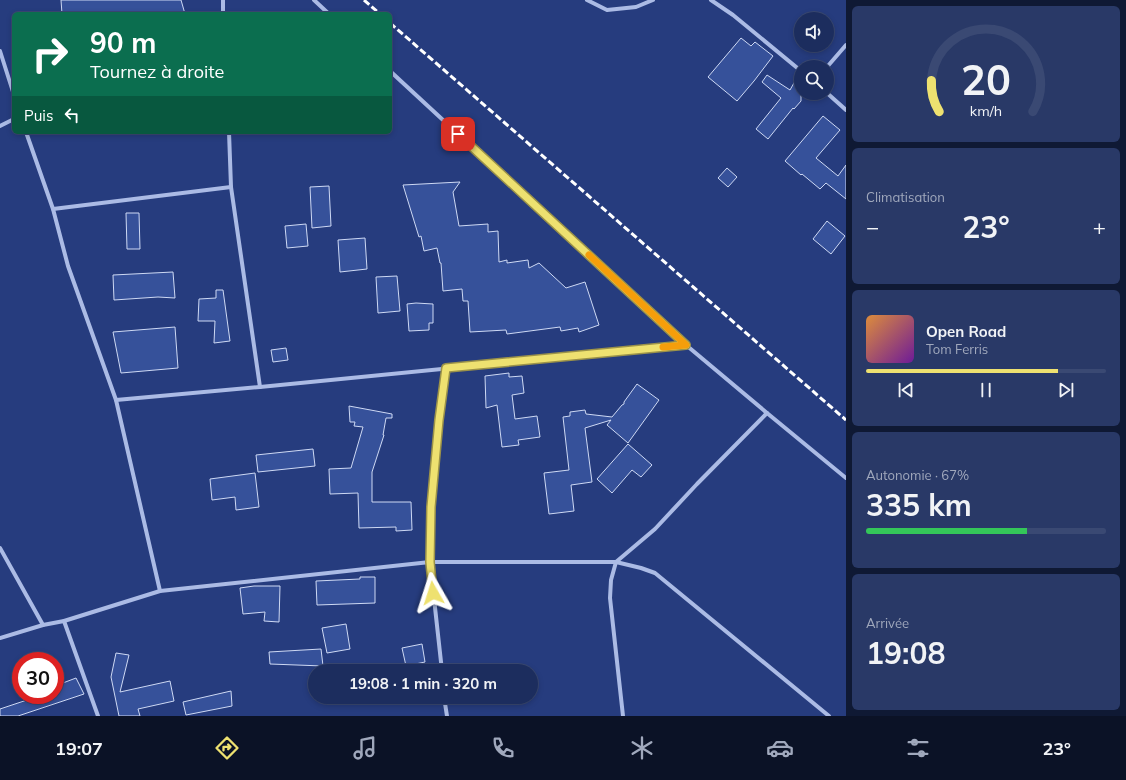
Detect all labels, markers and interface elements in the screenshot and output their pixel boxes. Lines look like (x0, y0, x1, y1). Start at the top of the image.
map controls (794, 12, 834, 100)
button: sound (794, 12, 834, 52)
text: 90 m (90, 25, 156, 60)
icon: right (24, 28, 76, 80)
text: 20 (961, 53, 1011, 105)
text: Tournez à droite (90, 60, 224, 83)
button: search (794, 60, 834, 100)
text: km/h (970, 102, 1002, 120)
icon: left (61, 104, 83, 126)
text: Puis (24, 106, 53, 125)
pin (441, 117, 475, 151)
icon: arrive (447, 123, 469, 145)
text: Climatisation (866, 189, 945, 205)
text: 23° (962, 208, 1010, 246)
text: − (866, 213, 879, 241)
text: + (1093, 213, 1106, 241)
text: Open Road (926, 322, 1006, 341)
text: Tom Ferris (926, 341, 988, 357)
icon: previous (895, 379, 917, 401)
icon: pause (975, 379, 997, 401)
icon: next (1055, 379, 1077, 401)
text: Autonomie · 67% (866, 467, 969, 483)
text: 335 km (866, 486, 972, 524)
position arrow (412, 572, 454, 614)
text: Arrivée (866, 615, 909, 631)
text: 19:08 (866, 634, 945, 672)
speed limit sign: 30 (12, 652, 64, 704)
text: 19:08 · 1 min · 320 m (349, 674, 497, 693)
icon: directions (213, 734, 241, 762)
icon: music (351, 734, 379, 762)
icon: phone (489, 734, 517, 762)
icon: climate (628, 734, 656, 762)
icon: car (766, 734, 794, 762)
icon: filters (904, 734, 932, 762)
text: 19:07 (55, 737, 103, 760)
text: 23° (1042, 737, 1071, 760)

